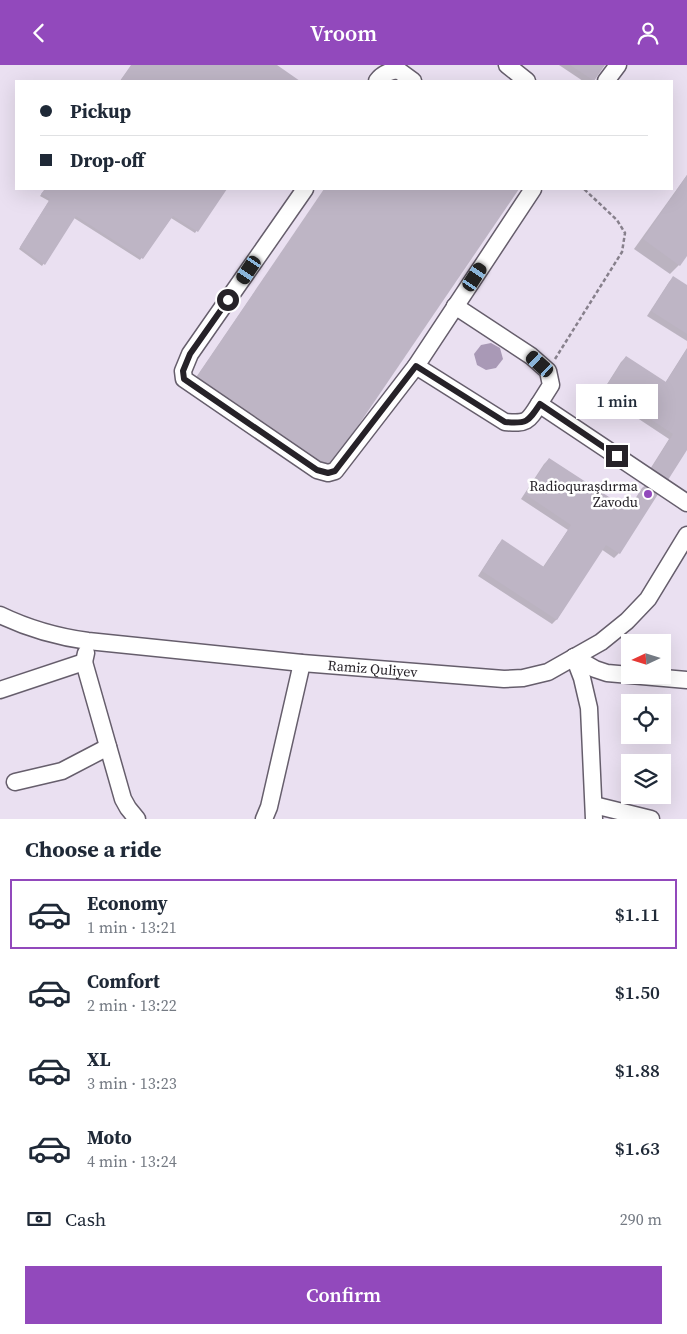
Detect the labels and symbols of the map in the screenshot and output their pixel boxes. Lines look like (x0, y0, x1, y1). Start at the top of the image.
car (234, 253, 263, 287)
car (460, 260, 489, 294)
route start (217, 289, 239, 311)
car (523, 348, 556, 380)
callout: 1 min (576, 383, 658, 419)
route end (606, 445, 628, 467)
place label: Radioquraşdırma Zavodu (529, 476, 639, 512)
marker: Radioquraşdırma Zavodu (642, 488, 654, 500)
north arrow (621, 634, 671, 684)
street label: Ramiz Quliyev (327, 655, 418, 682)

